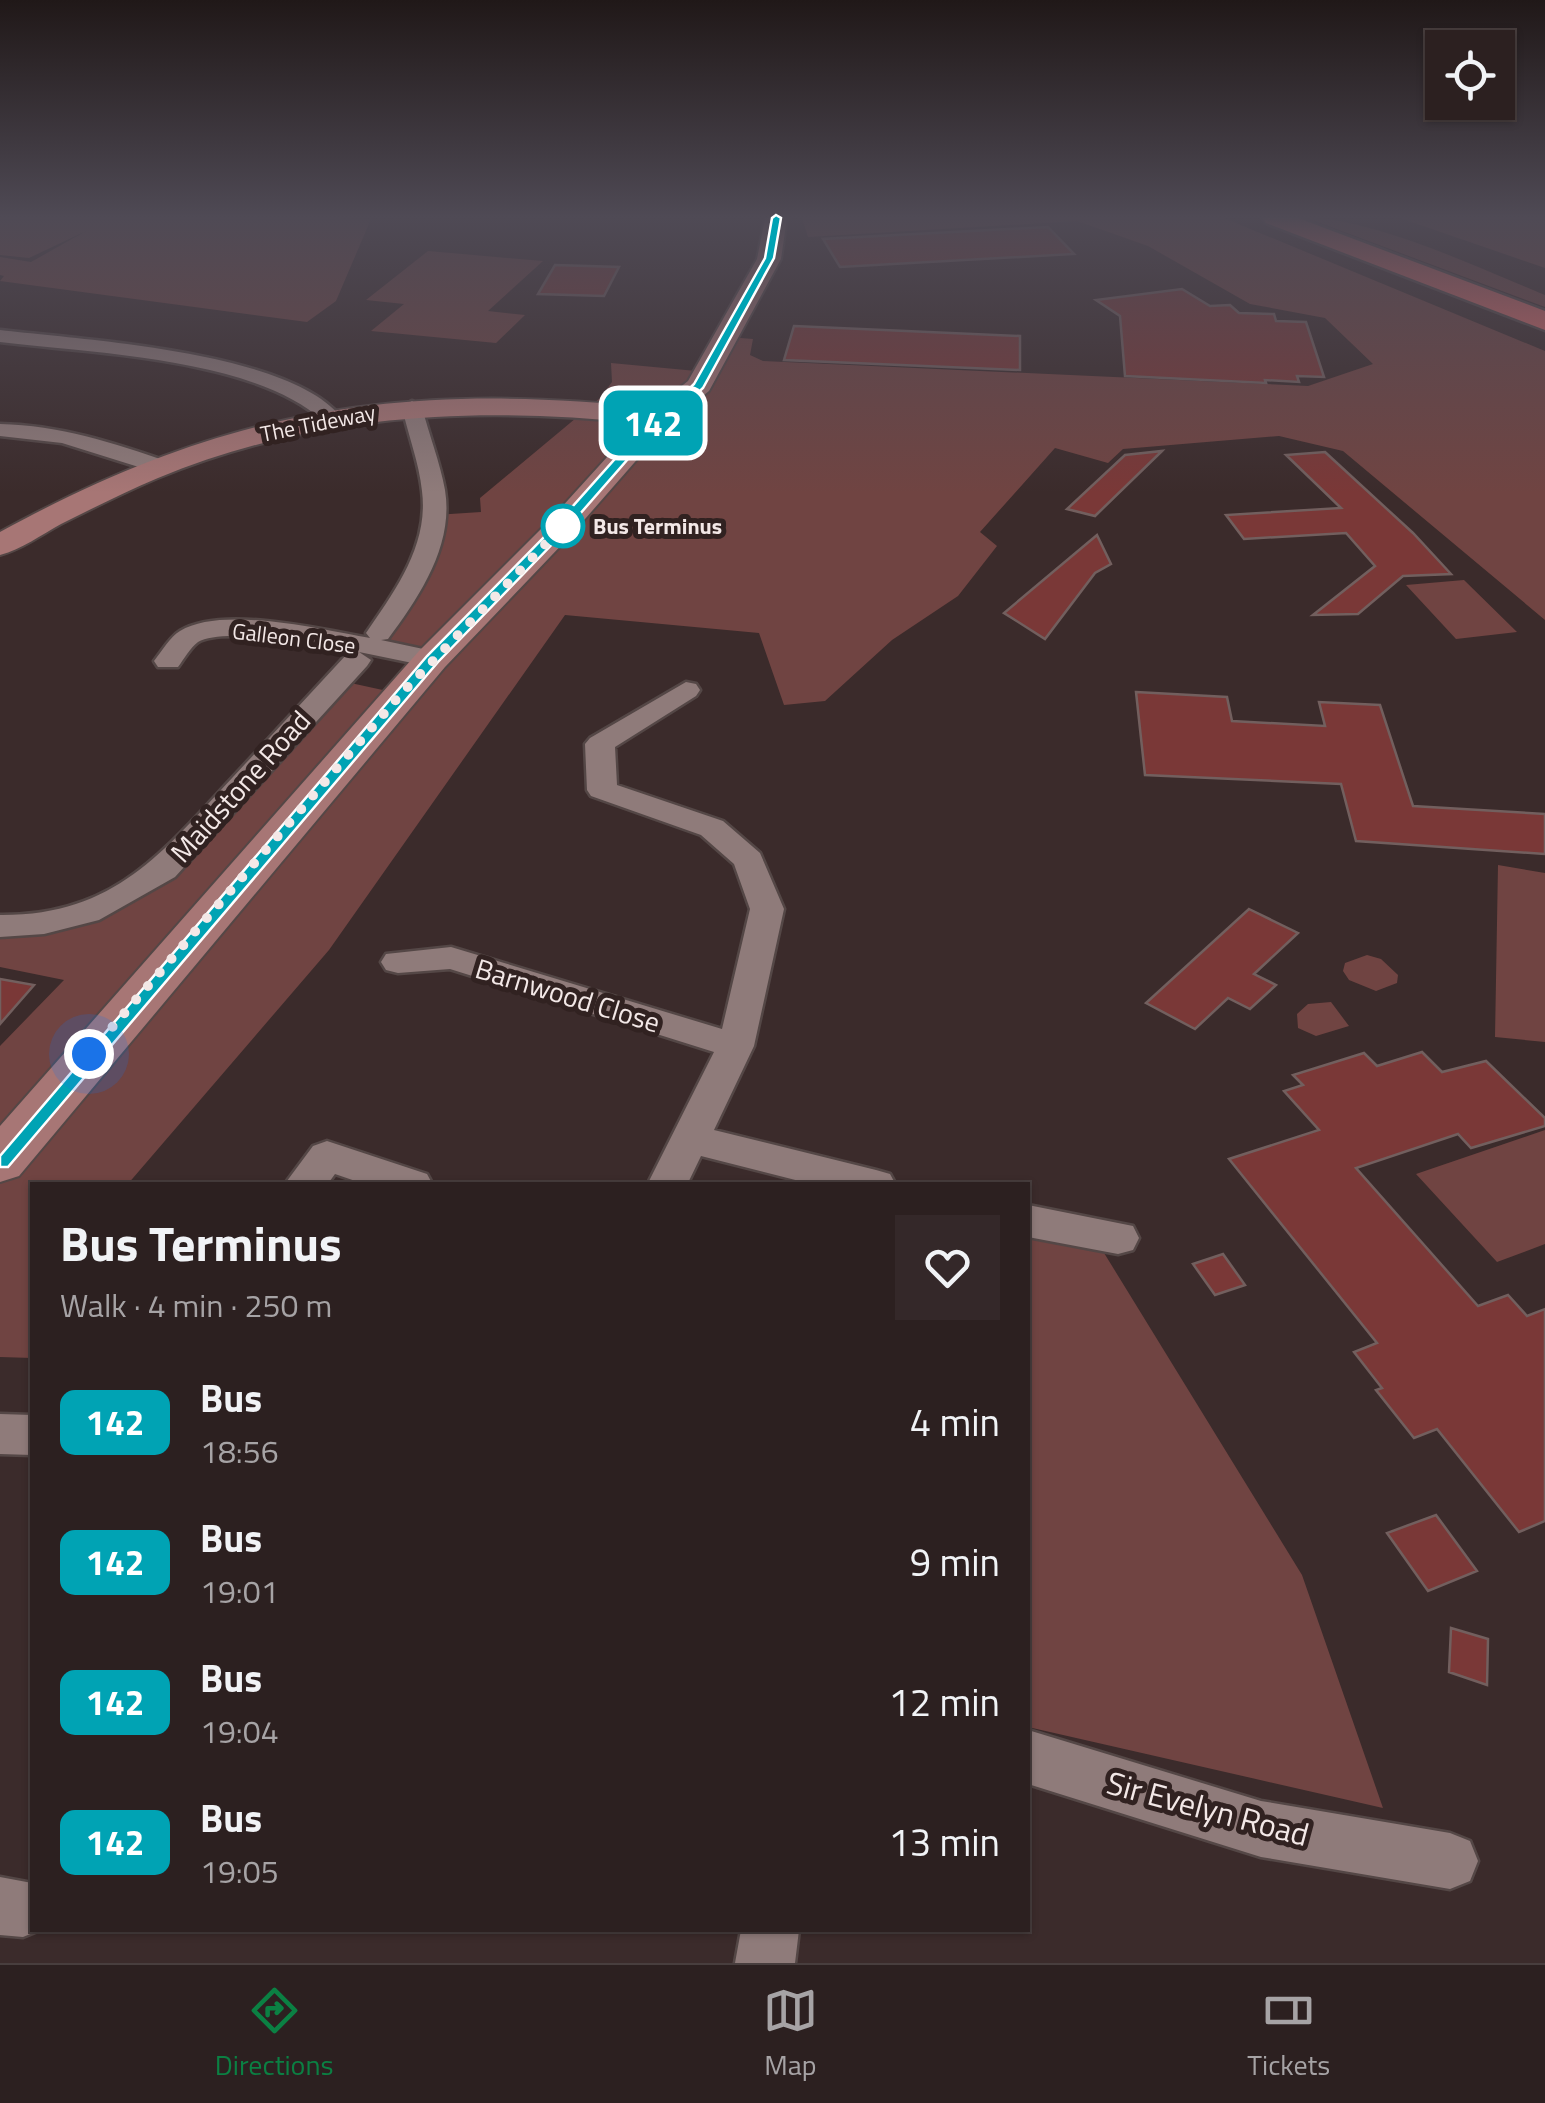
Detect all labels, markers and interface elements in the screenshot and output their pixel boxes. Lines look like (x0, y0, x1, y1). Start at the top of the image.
map controls (1425, 30, 1515, 120)
button: locate (1425, 30, 1515, 120)
line badge: 142 (596, 390, 710, 456)
street label: The Tideway (258, 395, 379, 451)
text: 142 (624, 396, 682, 450)
marker: Bus Terminus (542, 505, 584, 547)
place label: Bus Terminus (593, 509, 722, 543)
street label: Galleon Close (230, 614, 358, 662)
street label: Maidstone Road (160, 700, 320, 872)
street label: Barnwood Close (470, 946, 666, 1044)
your location (64, 1029, 114, 1079)
text: Bus Terminus (60, 1207, 342, 1280)
button: heart (895, 1215, 1000, 1320)
text: Walk · 4 min · 250 m (60, 1281, 332, 1329)
text: Bus (200, 1369, 262, 1427)
text: 4 min (910, 1393, 1000, 1451)
text: 142 (86, 1395, 144, 1449)
text: 18:56 (200, 1427, 279, 1475)
text: Bus (200, 1509, 262, 1567)
text: 9 min (910, 1533, 1000, 1591)
text: 142 (86, 1535, 144, 1589)
text: 19:01 (200, 1567, 279, 1615)
text: Bus (200, 1649, 262, 1707)
text: 12 min (889, 1673, 1000, 1731)
text: 142 (86, 1675, 144, 1729)
text: 19:04 (200, 1707, 279, 1755)
street label: Sir Evelyn Road (1102, 1758, 1314, 1858)
text: Bus (200, 1789, 262, 1847)
text: 13 min (889, 1813, 1000, 1871)
text: 142 (86, 1815, 144, 1869)
text: 19:05 (200, 1847, 279, 1895)
tab: Directions (215, 1983, 333, 2086)
tab: Map (763, 1983, 818, 2086)
tab: Tickets (1247, 1983, 1330, 2086)

